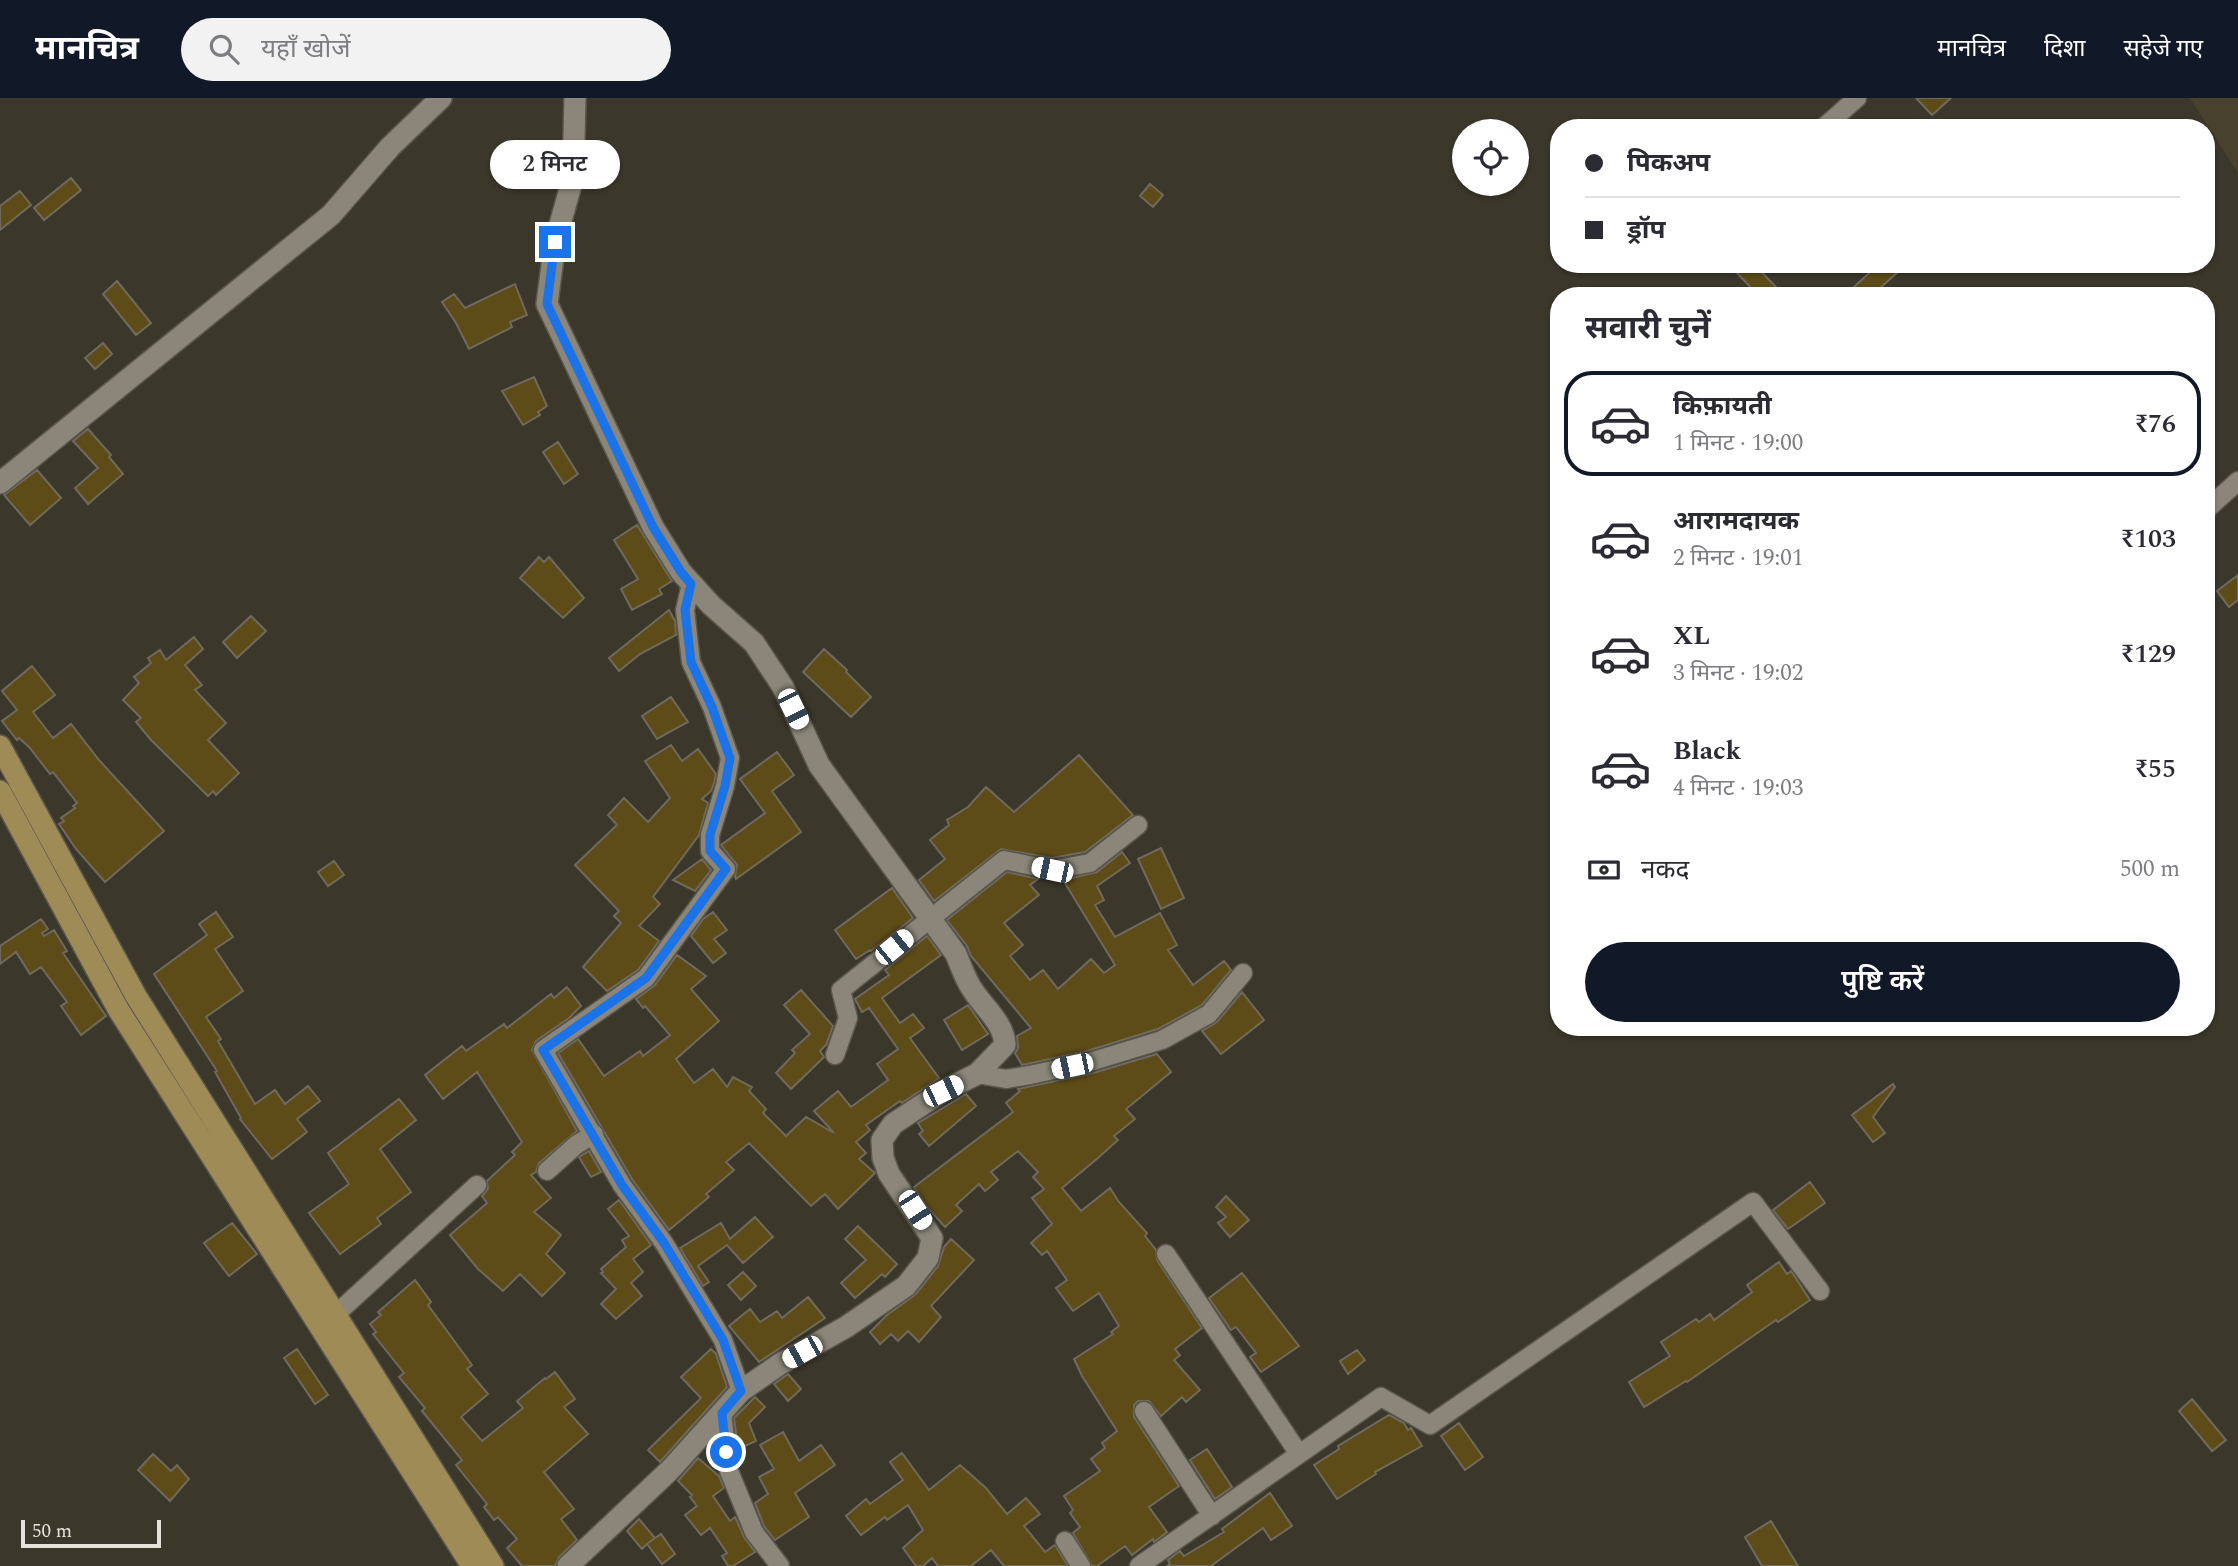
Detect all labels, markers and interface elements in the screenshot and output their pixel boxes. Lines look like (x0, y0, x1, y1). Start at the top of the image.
search box (181, 18, 671, 81)
text: मानचित्र (35, 24, 139, 74)
text: यहाँ खोजें (261, 29, 350, 69)
icon: search (205, 30, 243, 68)
text: मानचित्र (1937, 31, 2006, 67)
text: दिशा (2044, 31, 2085, 67)
text: सहेजे गए (2123, 31, 2203, 67)
map controls (1452, 119, 1529, 196)
button: locate (1452, 119, 1529, 196)
callout: 2 मिनट (490, 141, 620, 190)
text: पिकअप (1627, 143, 1710, 183)
text: 2 मिनट (523, 147, 587, 182)
text: ड्रॉप (1627, 210, 1665, 250)
route end (539, 226, 571, 258)
text: सवारी चुनें (1585, 304, 1711, 353)
text: किफ़ायती (1673, 386, 1772, 426)
icon: car (1589, 392, 1652, 455)
text: ₹76 (2134, 404, 2176, 444)
text: 1 मिनट · 19:00 (1673, 426, 1803, 461)
text: आरामदायक (1673, 501, 1799, 541)
icon: car (1589, 507, 1652, 570)
text: ₹103 (2120, 519, 2176, 559)
text: 2 मिनट · 19:01 (1673, 541, 1803, 576)
text: XL (1673, 616, 1710, 656)
icon: car (1589, 622, 1652, 685)
text: ₹129 (2120, 634, 2176, 674)
text: 3 मिनट · 19:02 (1673, 656, 1803, 691)
car (775, 686, 812, 732)
text: Black (1673, 731, 1741, 771)
icon: car (1589, 737, 1652, 800)
text: ₹55 (2134, 749, 2176, 789)
text: 4 मिनट · 19:03 (1673, 771, 1803, 806)
text: नकद (1641, 850, 1689, 890)
icon: cash (1585, 851, 1623, 889)
text: 500 m (2120, 852, 2180, 887)
car (1030, 855, 1075, 885)
car (872, 926, 917, 968)
button: पुष्टि करें (1585, 942, 2180, 1022)
car (1050, 1051, 1095, 1081)
car (920, 1072, 967, 1110)
car (895, 1187, 936, 1233)
car (779, 1333, 826, 1371)
route start (710, 1436, 742, 1468)
scale bar (21, 1517, 161, 1549)
text: 50 m (32, 1517, 72, 1546)

